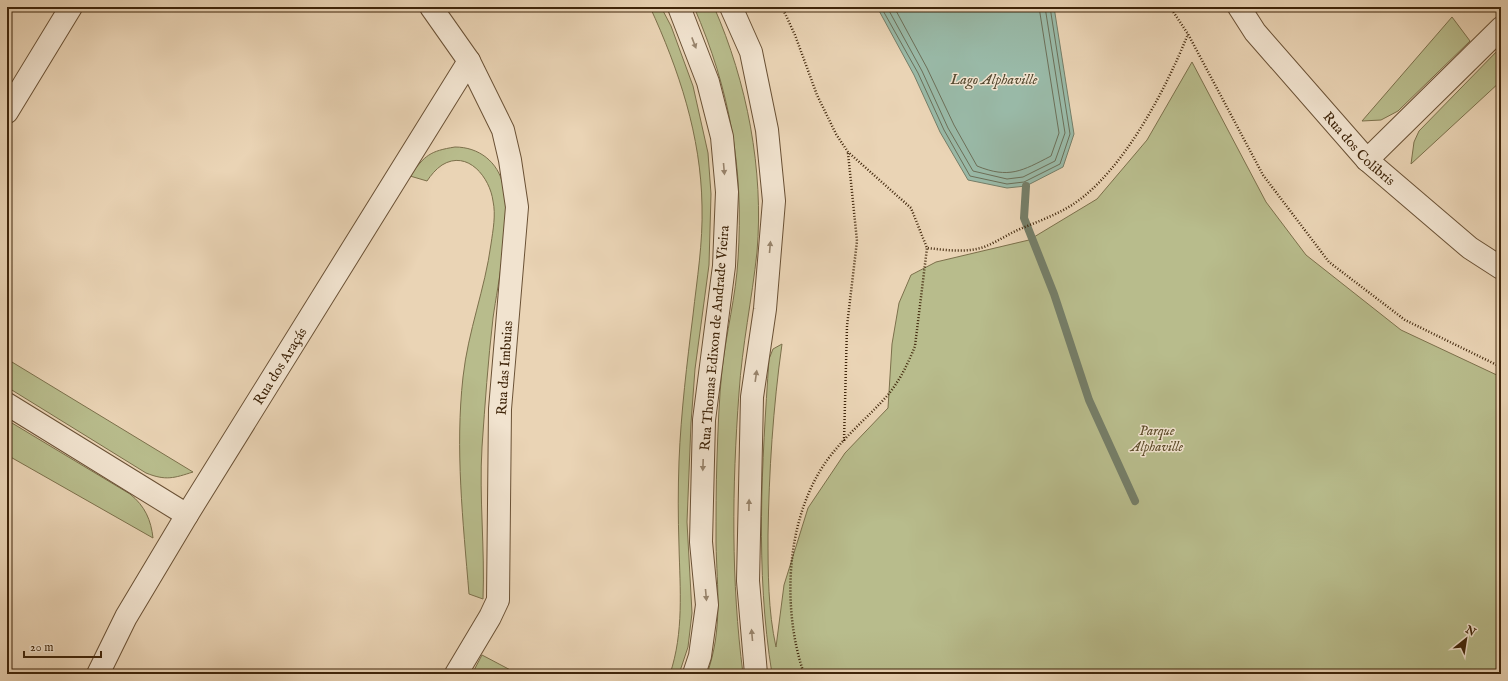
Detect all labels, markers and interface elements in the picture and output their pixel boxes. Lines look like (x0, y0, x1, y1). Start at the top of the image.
one-way arrow (691, 38, 697, 50)
water label: Lago Alphaville (949, 70, 1038, 90)
street label: Rua dos Colibris (1319, 108, 1398, 190)
one-way arrow (721, 163, 728, 175)
street label: Rua Thomas Edixon de Andrade Vieira (696, 224, 734, 452)
one-way arrow (767, 241, 774, 253)
street label: Rua das Imbuias (493, 320, 517, 416)
street label: Rua dos Araçás (250, 324, 311, 408)
one-way arrow (753, 370, 759, 382)
park label: Parque Alphaville (1129, 422, 1184, 456)
one-way arrow (700, 459, 706, 472)
one-way arrow (746, 499, 753, 511)
one-way arrow (702, 589, 709, 601)
north arrow (1446, 619, 1486, 659)
text: N (1462, 622, 1479, 640)
one-way arrow (749, 629, 756, 641)
scale bar (24, 633, 101, 659)
text: 20 m (30, 640, 53, 655)

